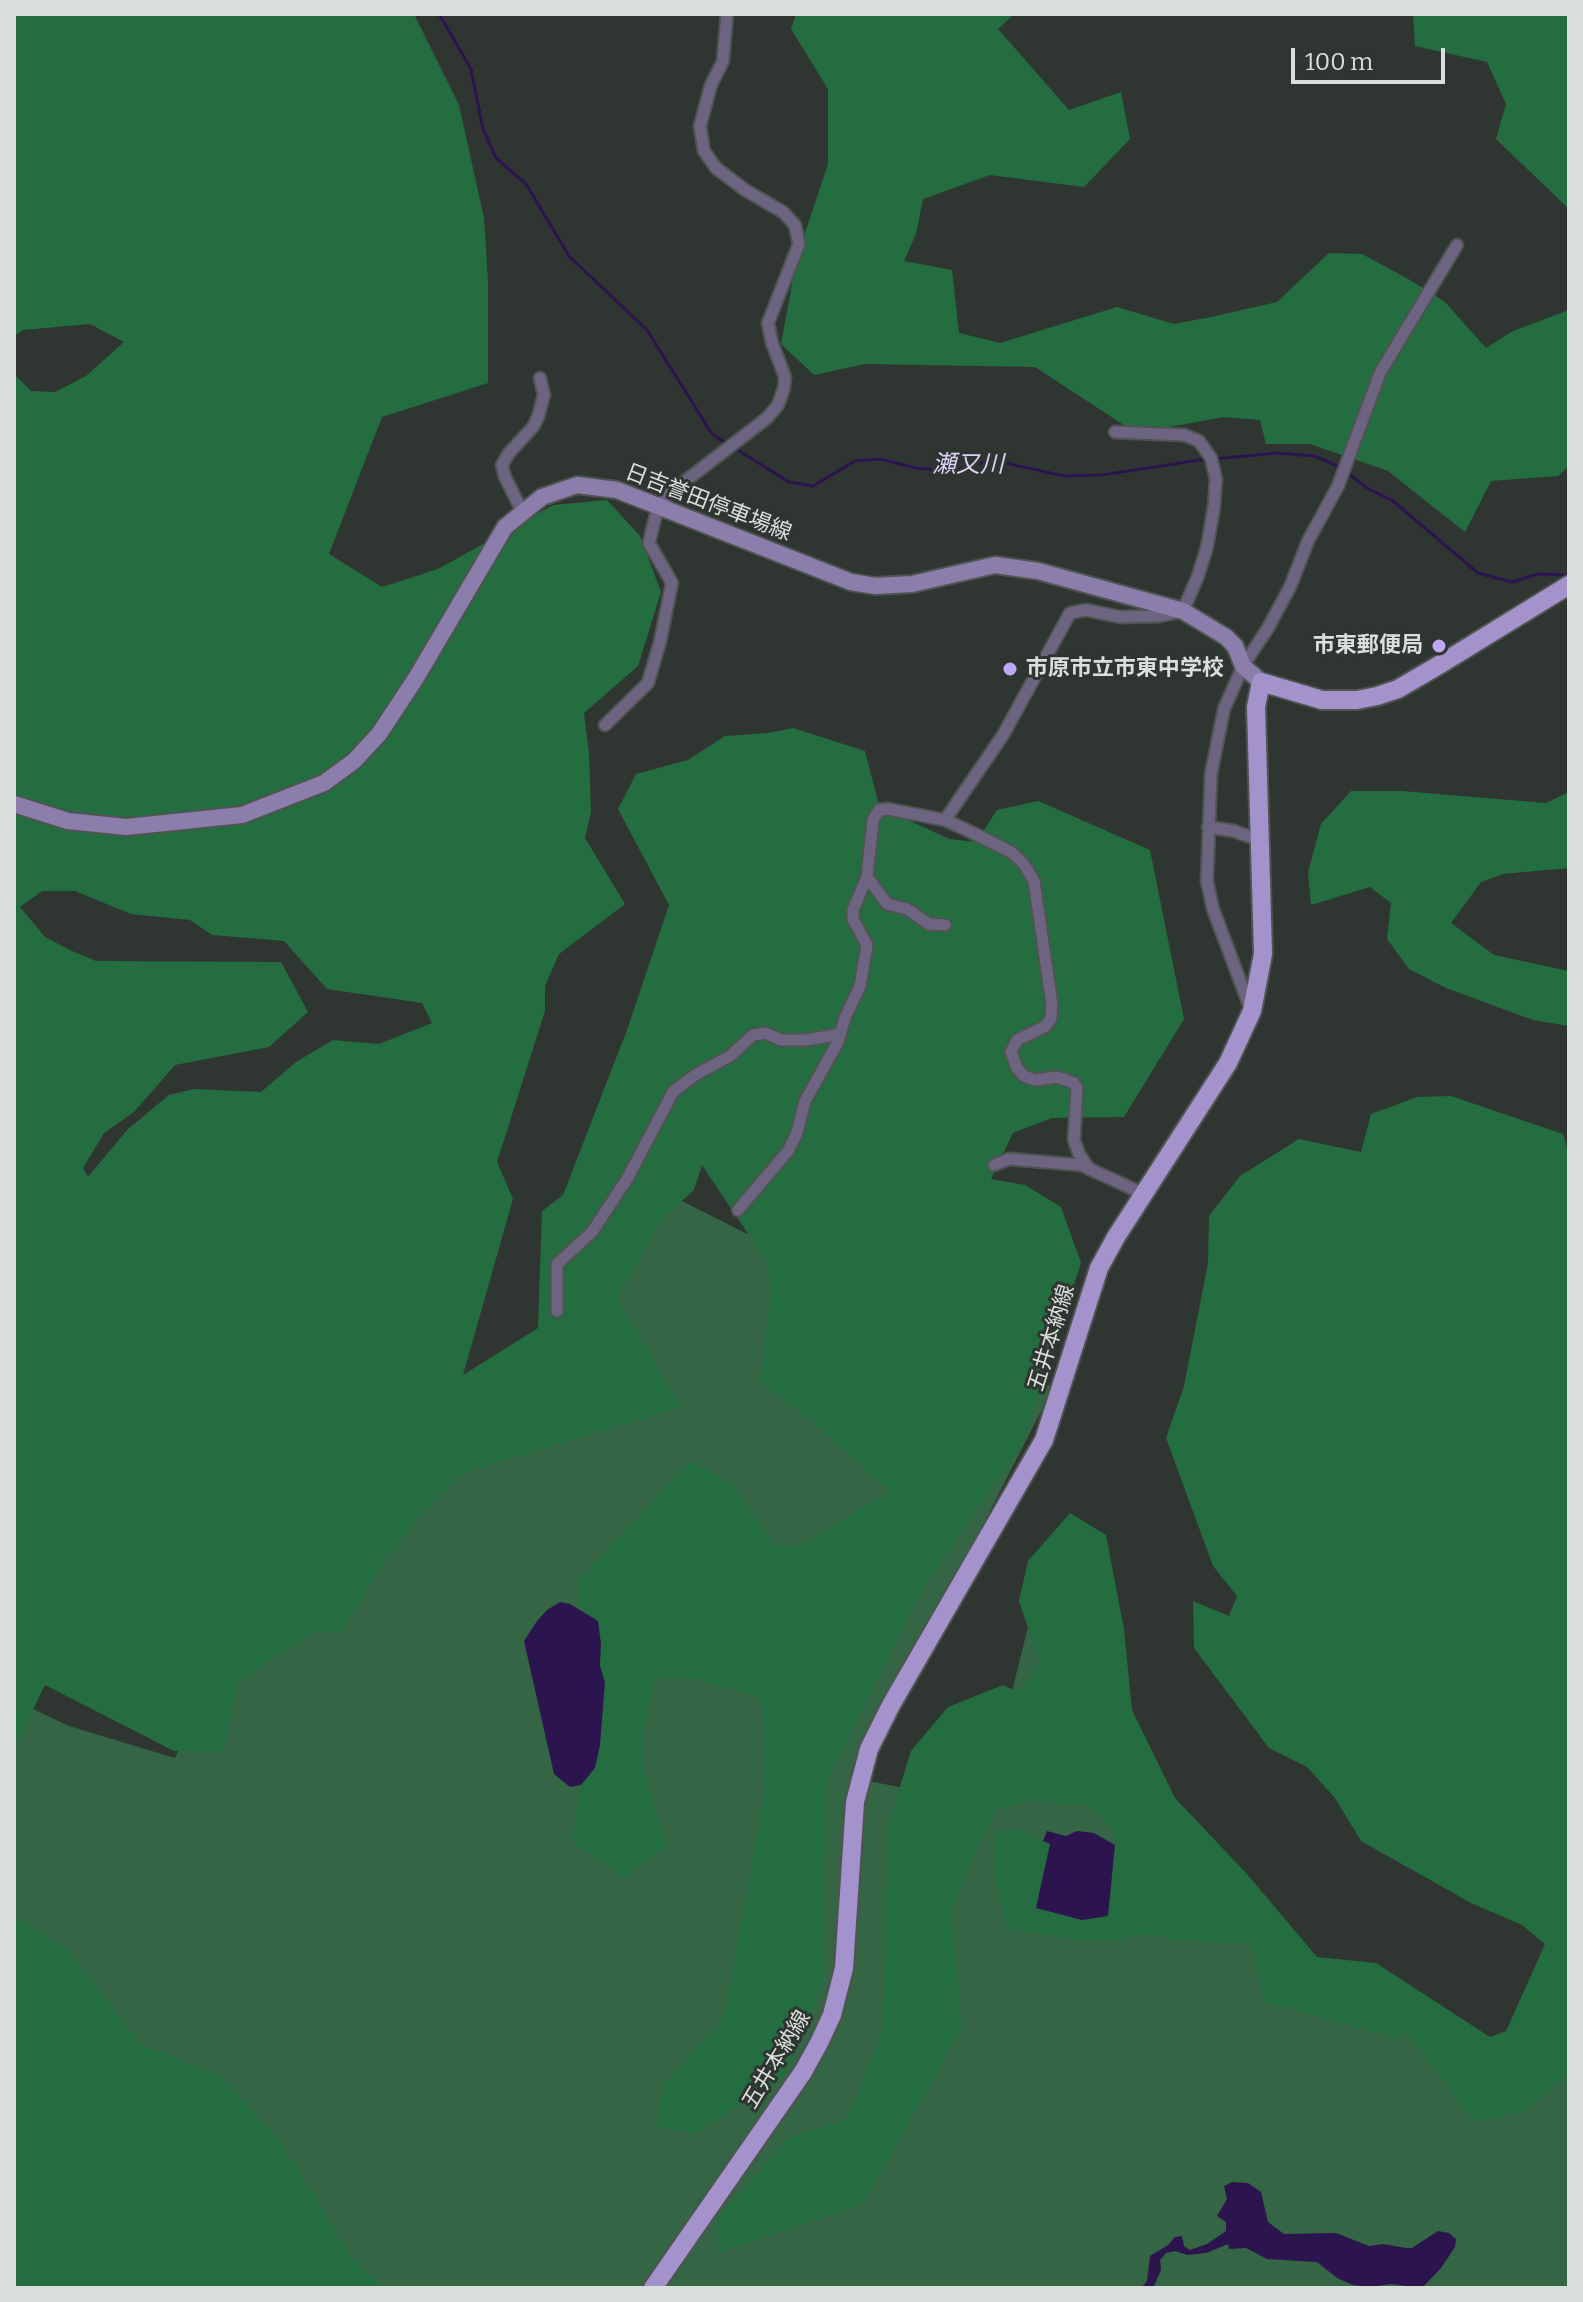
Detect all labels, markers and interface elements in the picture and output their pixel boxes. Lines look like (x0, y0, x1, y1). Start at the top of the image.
scale bar (1295, 32, 1449, 82)
text: 100 m (1305, 48, 1373, 76)
water label: 瀬又川 (932, 451, 1004, 479)
street label: 日吉誉田停車場線 (621, 459, 795, 547)
place label: 市東郵便局 (1313, 633, 1423, 659)
marker: 市東郵便局 (1430, 637, 1448, 655)
place label: 市原市立市東中学校 (1026, 656, 1224, 682)
marker: 市原市立市東中学校 (1001, 660, 1019, 678)
street label: 五井本納線 (1023, 1282, 1081, 1394)
street label: 五井本納線 (737, 2006, 817, 2114)

